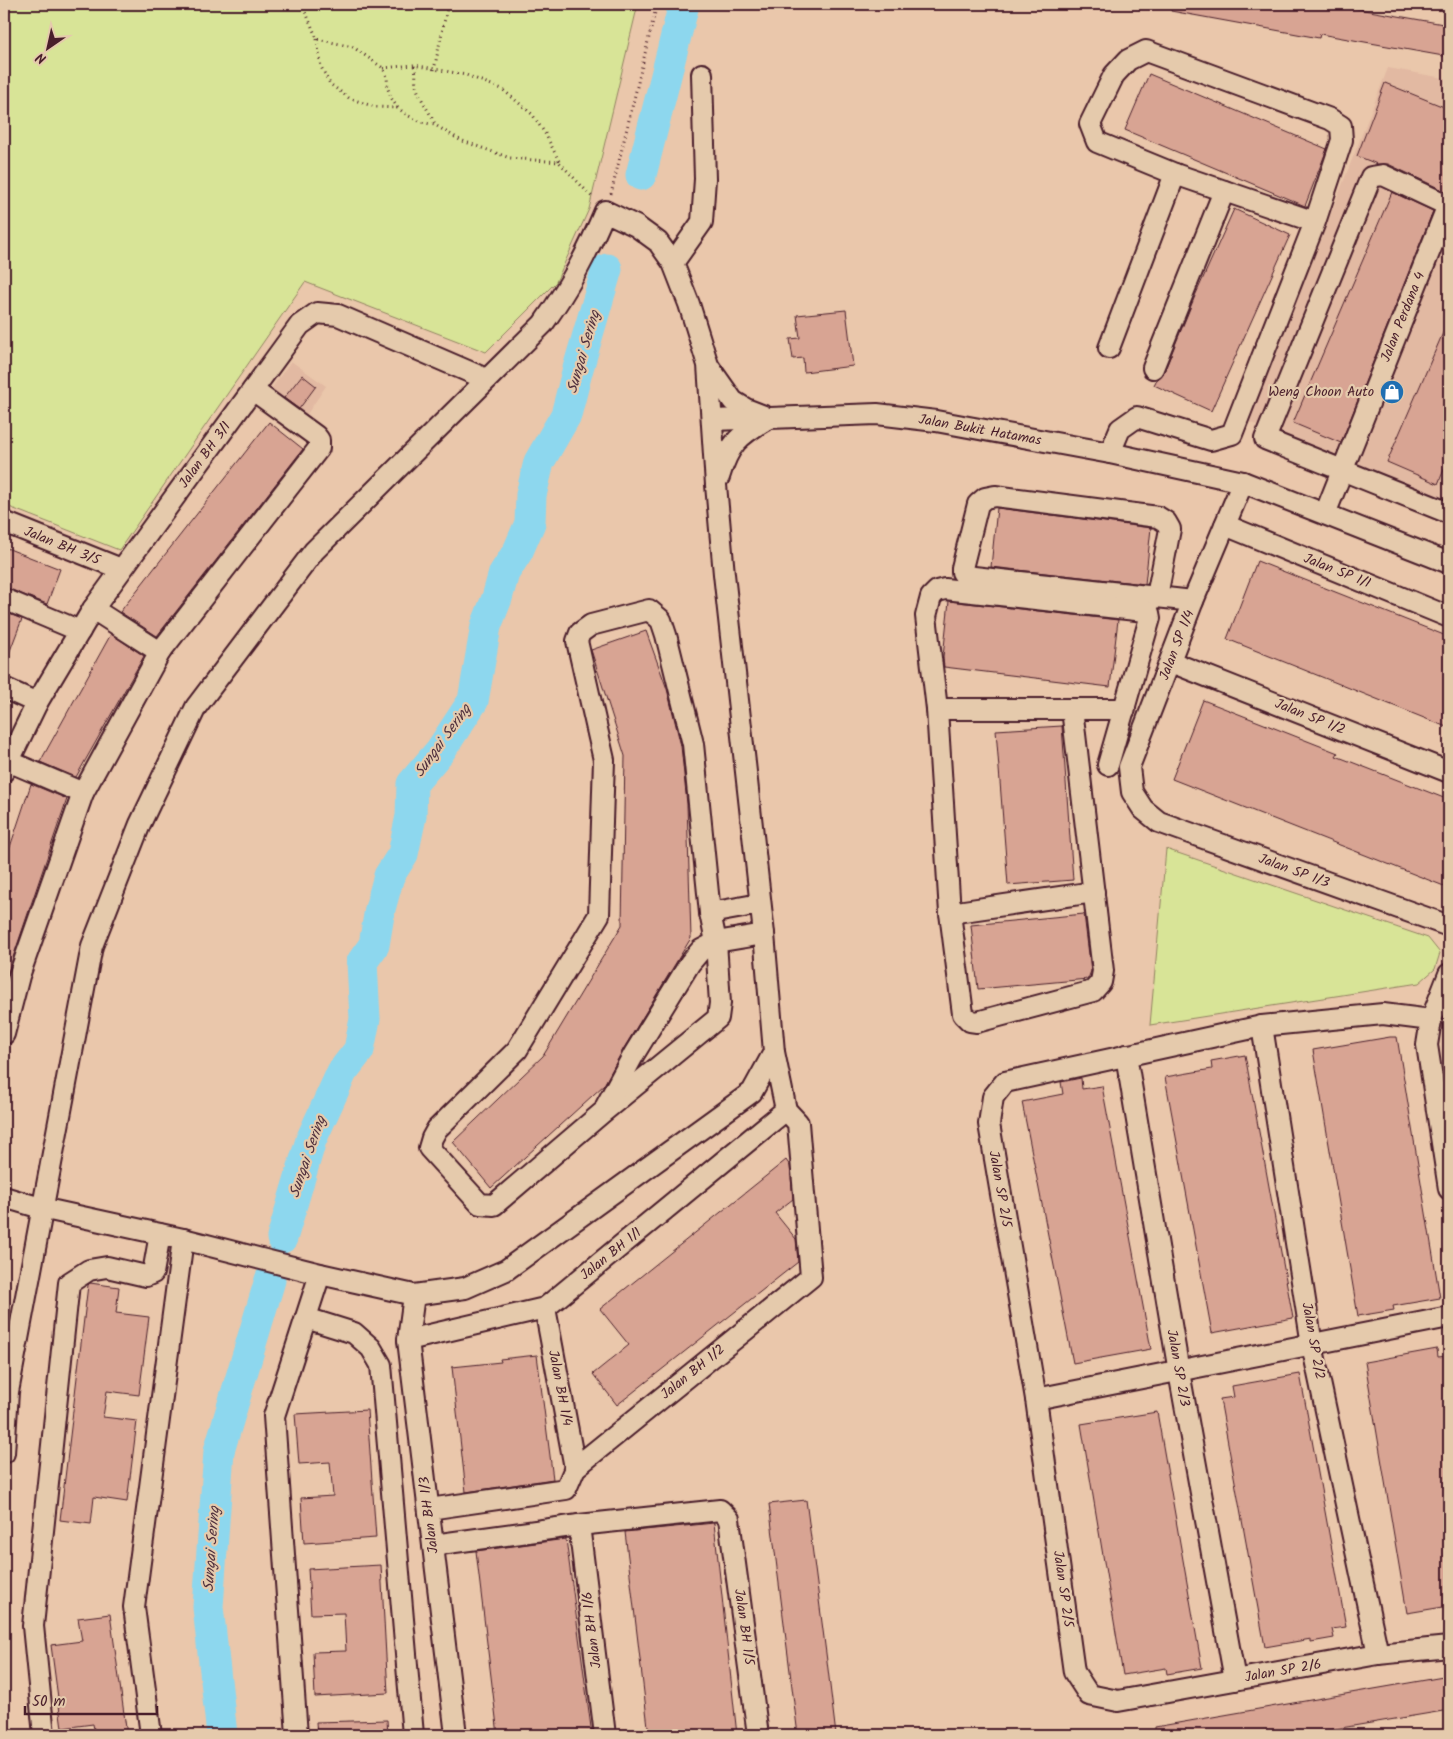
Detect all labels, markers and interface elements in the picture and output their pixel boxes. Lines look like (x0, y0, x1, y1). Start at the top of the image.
north arrow (22, 22, 72, 72)
text: N (31, 46, 51, 70)
street label: Jalan Perdana 4 (1375, 268, 1431, 365)
water label: Sungai Sering (561, 307, 608, 396)
shop icon: Weng Choon Auto (1379, 379, 1405, 405)
place label: Weng Choon Auto (1268, 381, 1374, 403)
street label: Jalan Bukit Hatamas (917, 408, 1043, 452)
street label: Jalan BH 3/1 (173, 417, 237, 493)
street label: Jalan BH 3/5 (21, 521, 105, 572)
street label: Jalan SP 1/1 (1300, 548, 1374, 594)
street label: Jalan SP 1/4 (1153, 606, 1201, 683)
street label: Jalan SP 1/2 (1271, 693, 1349, 741)
water label: Sungai Sering (408, 699, 478, 783)
street label: Jalan SP 1/3 (1255, 848, 1333, 894)
water label: Sungai Sering (283, 1112, 334, 1201)
street label: Jalan SP 2/5 (982, 1149, 1018, 1231)
street label: Jalan BH 1/1 (575, 1222, 647, 1286)
street label: Jalan SP 2/2 (1295, 1301, 1331, 1381)
street label: Jalan SP 2/3 (1160, 1328, 1196, 1408)
street label: Jalan BH 1/2 (656, 1339, 730, 1405)
street label: Jalan BH 1/4 (542, 1348, 578, 1428)
street label: Jalan BH 1/3 (413, 1475, 445, 1555)
water label: Sungai Sering (197, 1505, 227, 1592)
street label: Jalan SP 2/5 (1047, 1549, 1079, 1630)
street label: Jalan BH 1/5 (728, 1587, 760, 1668)
street label: Jalan BH 1/6 (576, 1590, 608, 1670)
street label: Jalan SP 2/6 (1243, 1653, 1323, 1689)
scale bar (25, 1684, 158, 1716)
text: 50 m (32, 1690, 66, 1714)

